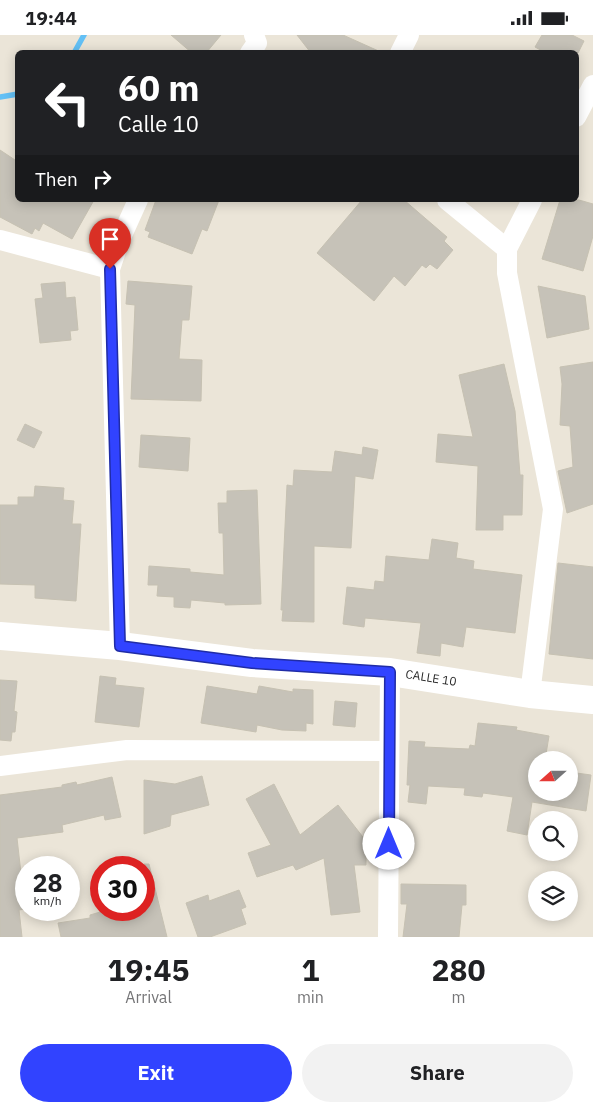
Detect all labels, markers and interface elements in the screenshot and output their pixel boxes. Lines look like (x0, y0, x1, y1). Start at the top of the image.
text: 19:44 (25, 6, 77, 30)
text: 60 m (118, 65, 200, 111)
icon: left (35, 70, 100, 135)
text: Calle 10 (118, 109, 199, 138)
icon: right (88, 165, 116, 193)
text: Then (35, 167, 78, 191)
pin (89, 218, 131, 269)
icon: arrive (96, 225, 124, 253)
street label: CALLE 10 (405, 666, 458, 689)
north arrow (528, 751, 578, 801)
map controls (528, 751, 578, 921)
button: search (528, 811, 578, 861)
position arrow (362, 817, 414, 869)
speed limit sign: 30 (90, 856, 155, 921)
text: 28 (32, 866, 63, 899)
button: layers (528, 871, 578, 921)
text: km/h (33, 893, 62, 908)
text: 19:45 (108, 950, 189, 989)
text: 1 (301, 950, 319, 989)
text: 280 (431, 950, 485, 989)
text: Arrival (125, 987, 172, 1007)
text: min (297, 987, 324, 1007)
text: m (451, 987, 465, 1007)
button: Exit (20, 1044, 292, 1102)
button: Share (302, 1044, 573, 1102)

